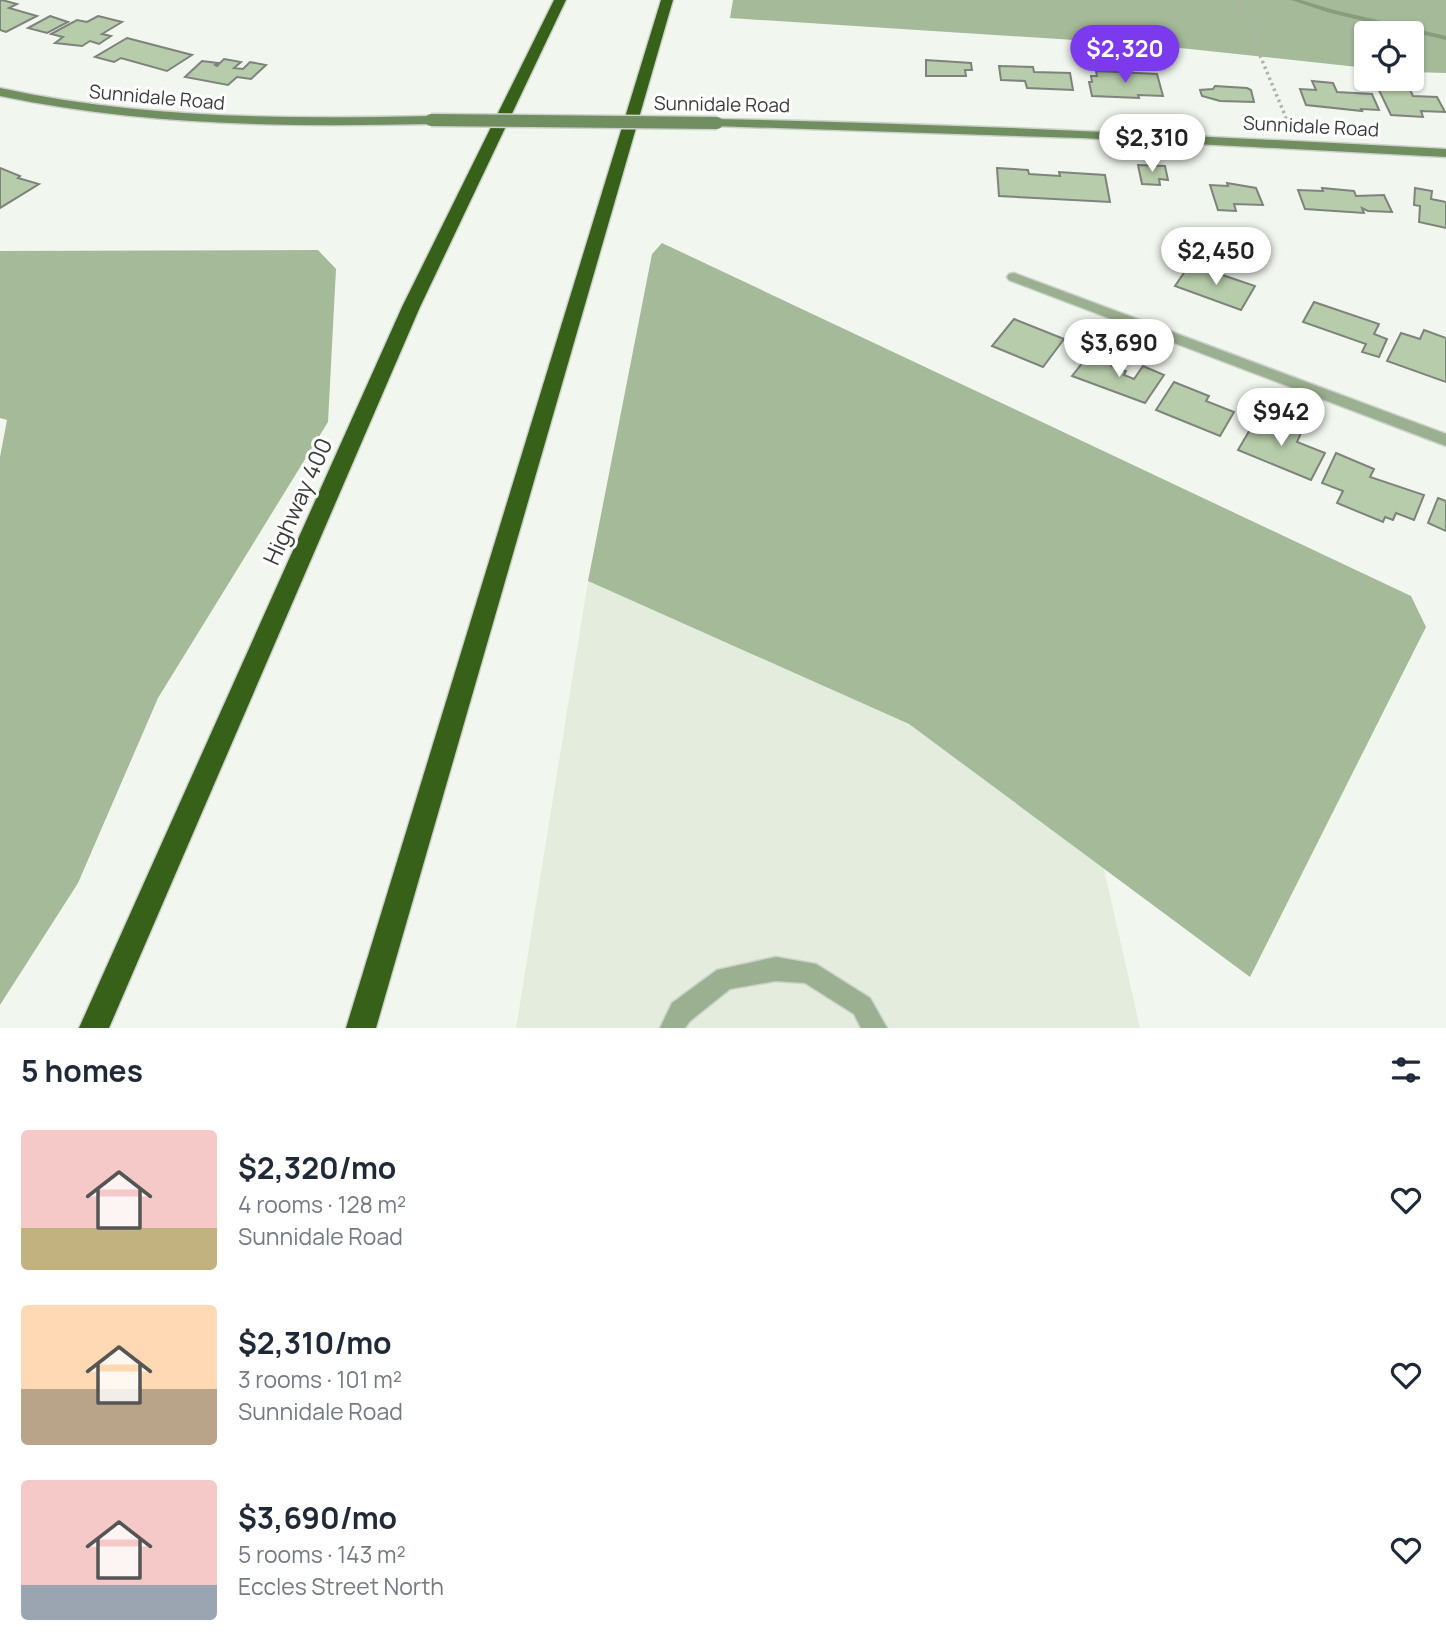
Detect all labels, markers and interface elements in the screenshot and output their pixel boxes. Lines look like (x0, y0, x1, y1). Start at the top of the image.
map controls (1354, 21, 1424, 91)
button: locate (1354, 21, 1424, 91)
pin: $2,320 (1068, 25, 1182, 85)
text: $2,320 (1086, 32, 1164, 64)
street label: Sunnidale Road (88, 78, 226, 116)
street label: Sunnidale Road (654, 90, 790, 118)
street label: Sunnidale Road (1242, 109, 1380, 143)
pin: $2,310 (1095, 114, 1209, 174)
text: $2,310 (1115, 121, 1189, 153)
pin: $2,450 (1159, 228, 1273, 287)
text: $2,450 (1177, 234, 1255, 266)
pin: $3,690 (1062, 320, 1176, 379)
text: $3,690 (1080, 326, 1158, 358)
pin: $942 (1240, 388, 1322, 448)
text: $942 (1253, 395, 1309, 427)
street label: Highway 400 (255, 432, 339, 570)
text: 5 homes (21, 1050, 143, 1091)
icon: filters (1387, 1051, 1425, 1089)
text: $2,320/mo (238, 1147, 396, 1188)
icon: home (77, 1158, 161, 1242)
icon: heart (1387, 1181, 1425, 1219)
text: 4 rooms · 128 m² (238, 1188, 406, 1220)
text: Sunnidale Road (238, 1220, 403, 1252)
text: $2,310/mo (238, 1322, 392, 1363)
icon: home (77, 1333, 161, 1417)
icon: heart (1387, 1356, 1425, 1394)
text: 3 rooms · 101 m² (238, 1363, 402, 1395)
text: Sunnidale Road (238, 1395, 403, 1427)
text: $3,690/mo (238, 1497, 397, 1538)
icon: home (77, 1508, 161, 1592)
icon: heart (1387, 1531, 1425, 1569)
text: 5 rooms · 143 m² (238, 1538, 406, 1570)
text: Eccles Street North (238, 1570, 444, 1602)

